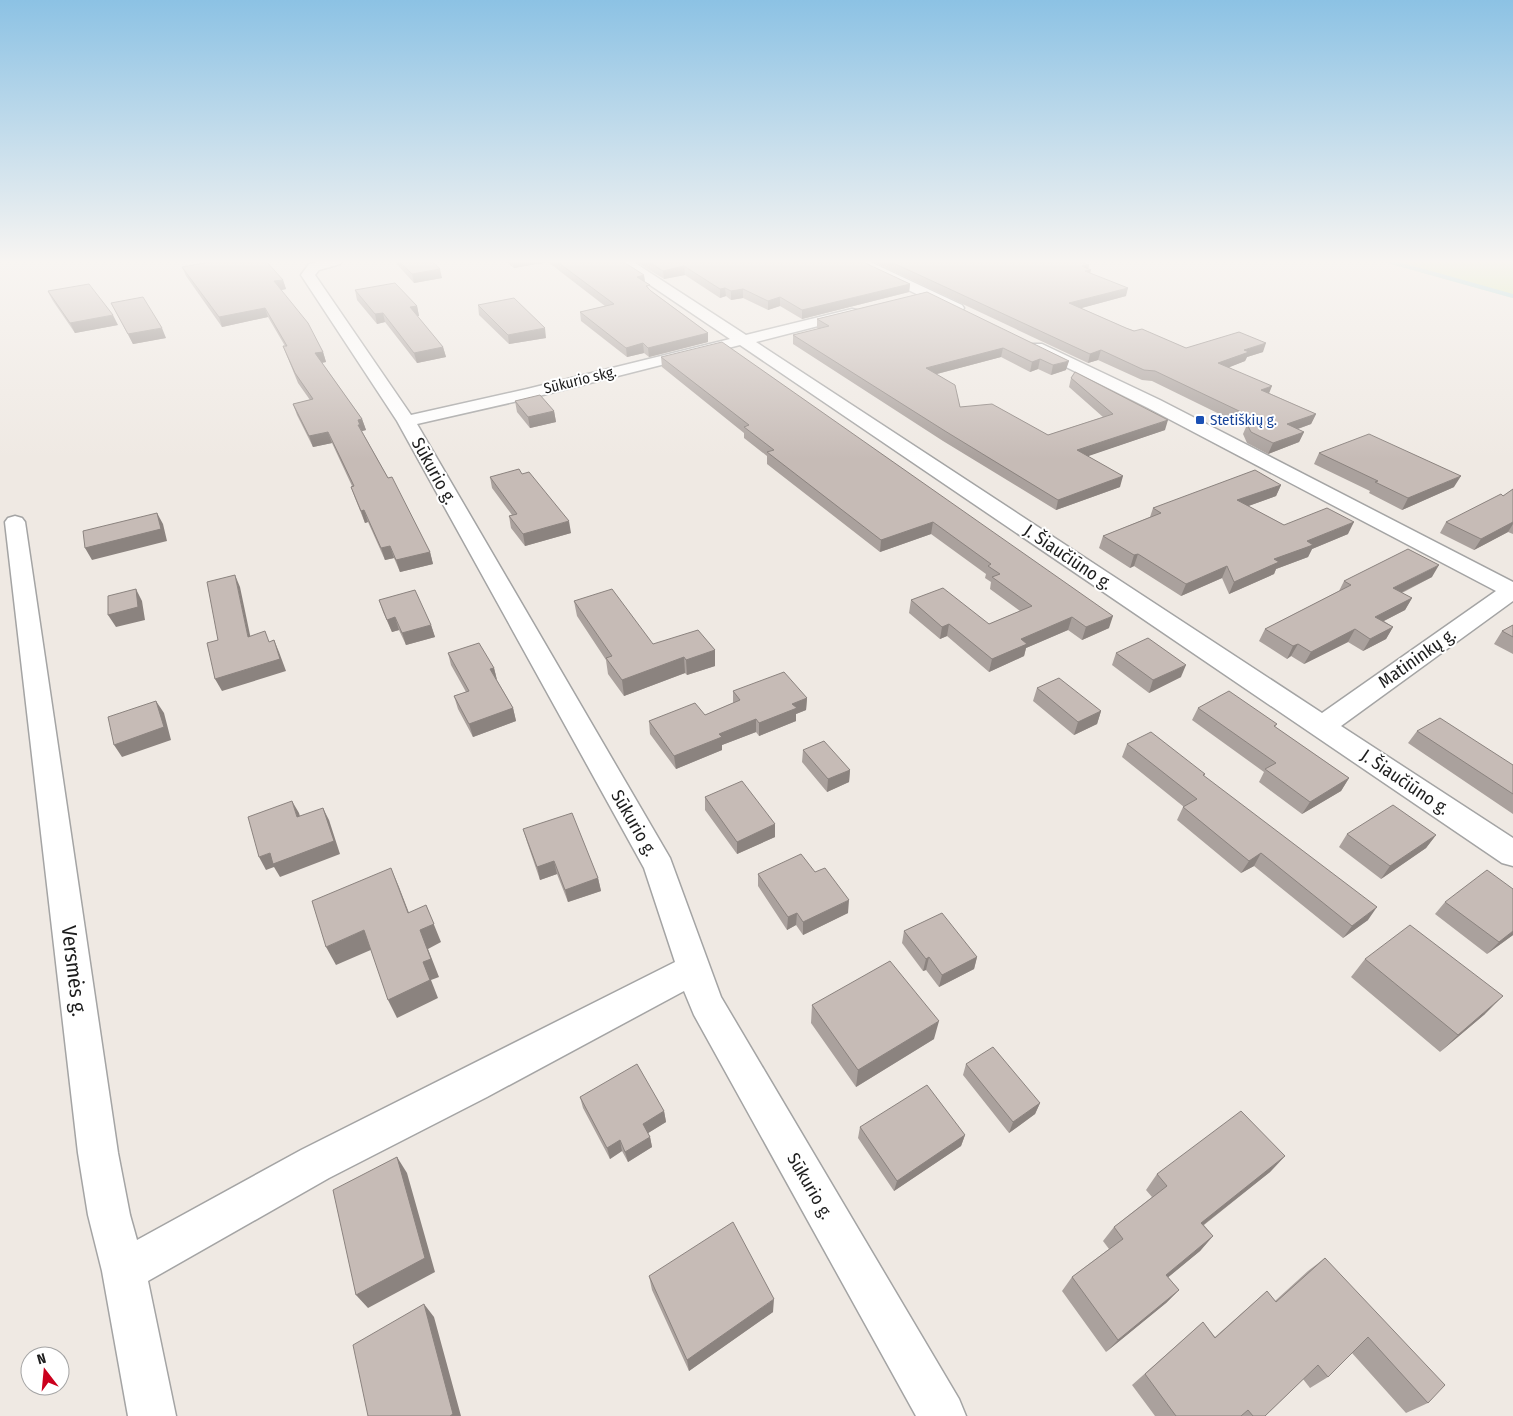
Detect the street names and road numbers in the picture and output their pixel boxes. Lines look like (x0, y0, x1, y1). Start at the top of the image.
street label: Sūkurio skg. (542, 362, 618, 398)
street label: Sūkurio g. (407, 434, 461, 508)
street label: J. Šiaučiūno g. (1020, 519, 1116, 595)
street label: Matininkų g. (1374, 623, 1460, 693)
street label: J. Šiaučiūno g. (1357, 744, 1453, 820)
street label: Sūkurio g. (606, 786, 662, 860)
street label: Versmės g. (56, 924, 92, 1018)
street label: Sūkurio g. (782, 1149, 838, 1223)

